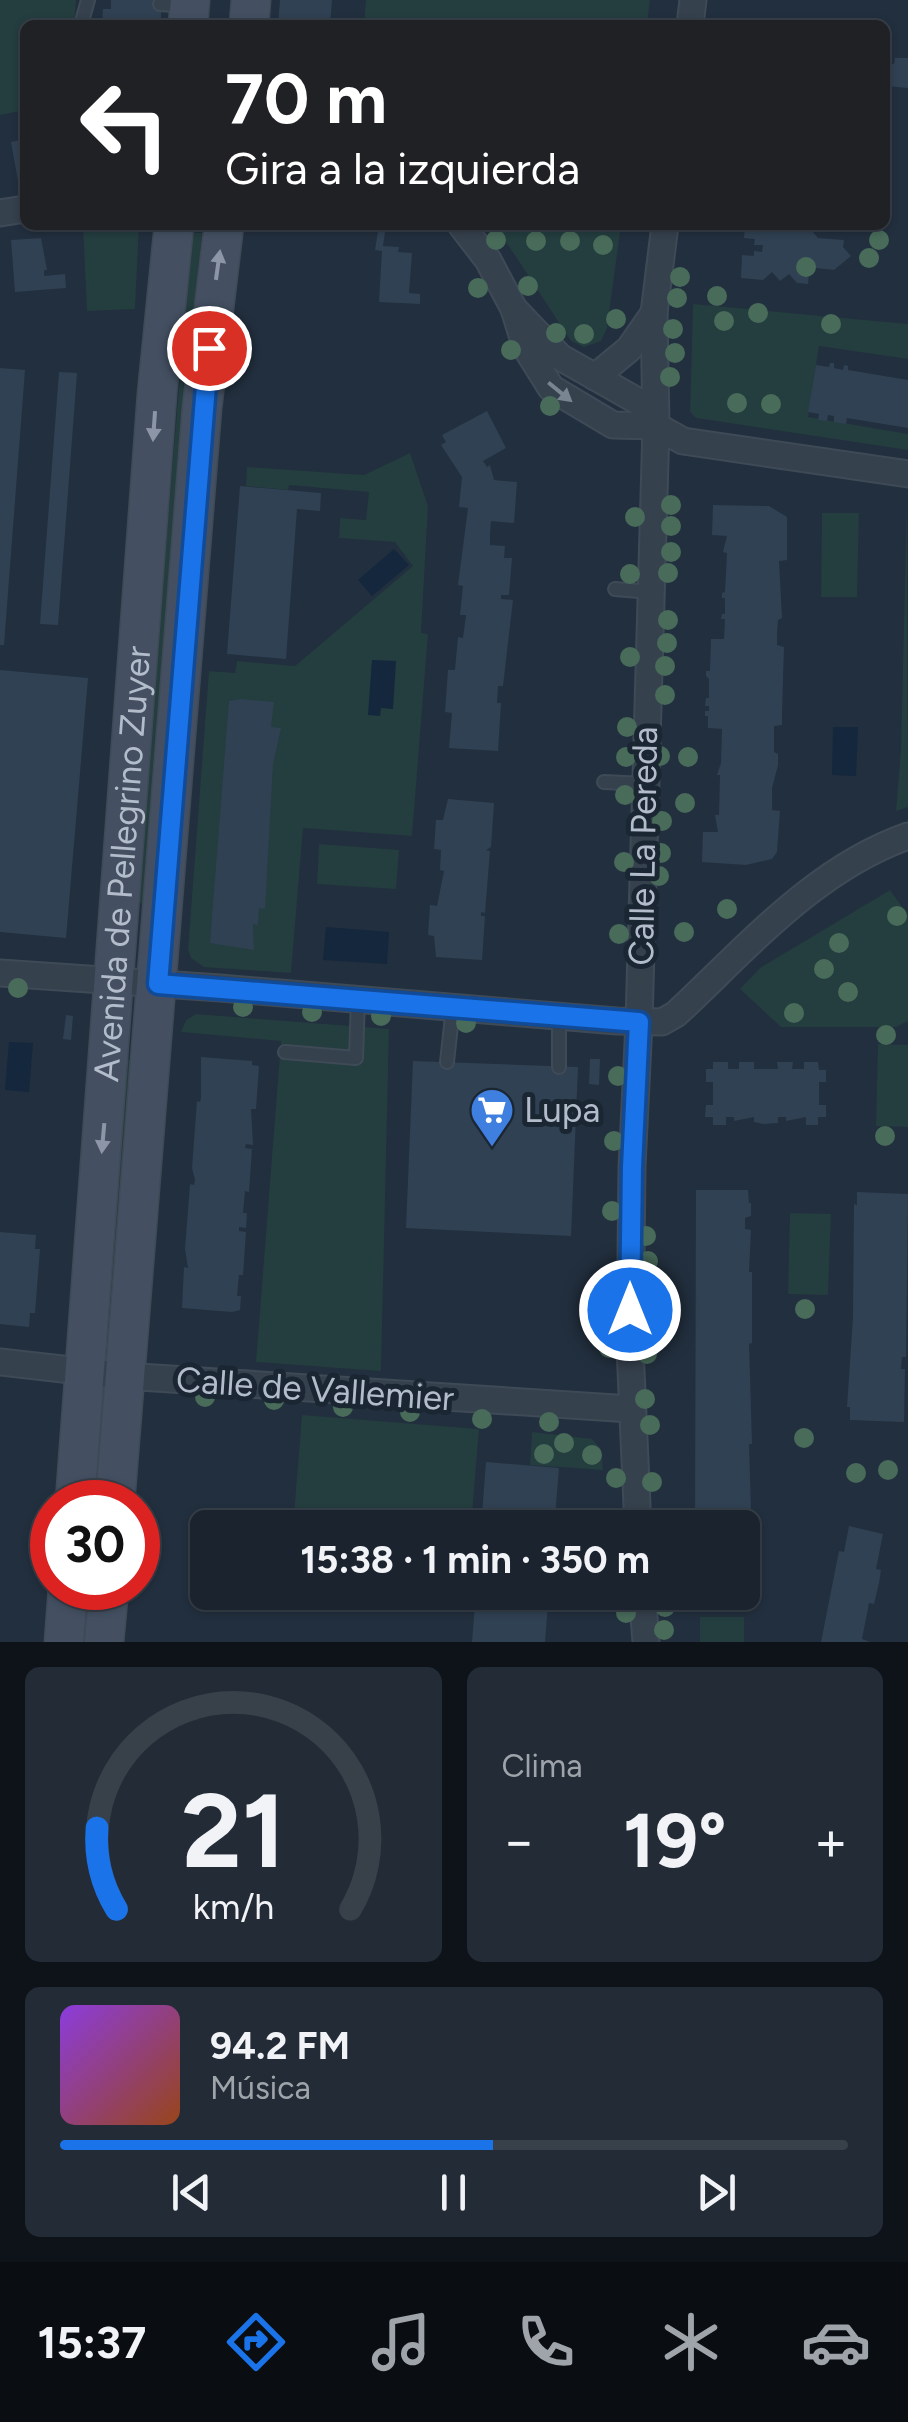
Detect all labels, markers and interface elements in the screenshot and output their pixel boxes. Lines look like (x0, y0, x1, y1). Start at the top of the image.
text: 70 m (225, 56, 387, 141)
icon: left (60, 60, 190, 190)
text: Gira a la izquierda (225, 141, 580, 195)
one-way arrow (211, 248, 227, 280)
pin (167, 306, 252, 391)
icon: arrive (182, 321, 237, 376)
one-way arrow (548, 381, 573, 402)
one-way arrow (146, 411, 162, 443)
street label: Avenida de Pellegrino Zuyer (85, 644, 159, 1083)
street label: Calle La Pereda (620, 726, 666, 966)
supermarket icon: Lupa (469, 1087, 515, 1148)
place label: Lupa (524, 1089, 600, 1131)
one-way arrow (94, 1123, 110, 1155)
position arrow (578, 1258, 682, 1362)
street label: Calle de Vallemier (175, 1358, 456, 1420)
speed limit sign: 30 (30, 1480, 160, 1610)
text: 15:38 · 1 min · 350 m (300, 1537, 650, 1583)
text: Clima (502, 1747, 583, 1785)
text: 21 (181, 1768, 285, 1893)
text: 19° (623, 1796, 727, 1886)
text: − (502, 1808, 536, 1874)
text: + (814, 1808, 848, 1874)
text: km/h (192, 1885, 274, 1928)
text: 94.2 FM (210, 2023, 350, 2069)
text: Música (210, 2069, 311, 2107)
icon: previous (164, 2165, 219, 2220)
icon: pause (426, 2165, 481, 2220)
icon: next (689, 2165, 744, 2220)
icon: directions (221, 2307, 291, 2377)
icon: music (366, 2307, 436, 2377)
icon: phone (511, 2307, 581, 2377)
icon: climate (656, 2307, 726, 2377)
icon: car (801, 2307, 871, 2377)
text: 15:37 (37, 2315, 146, 2369)

